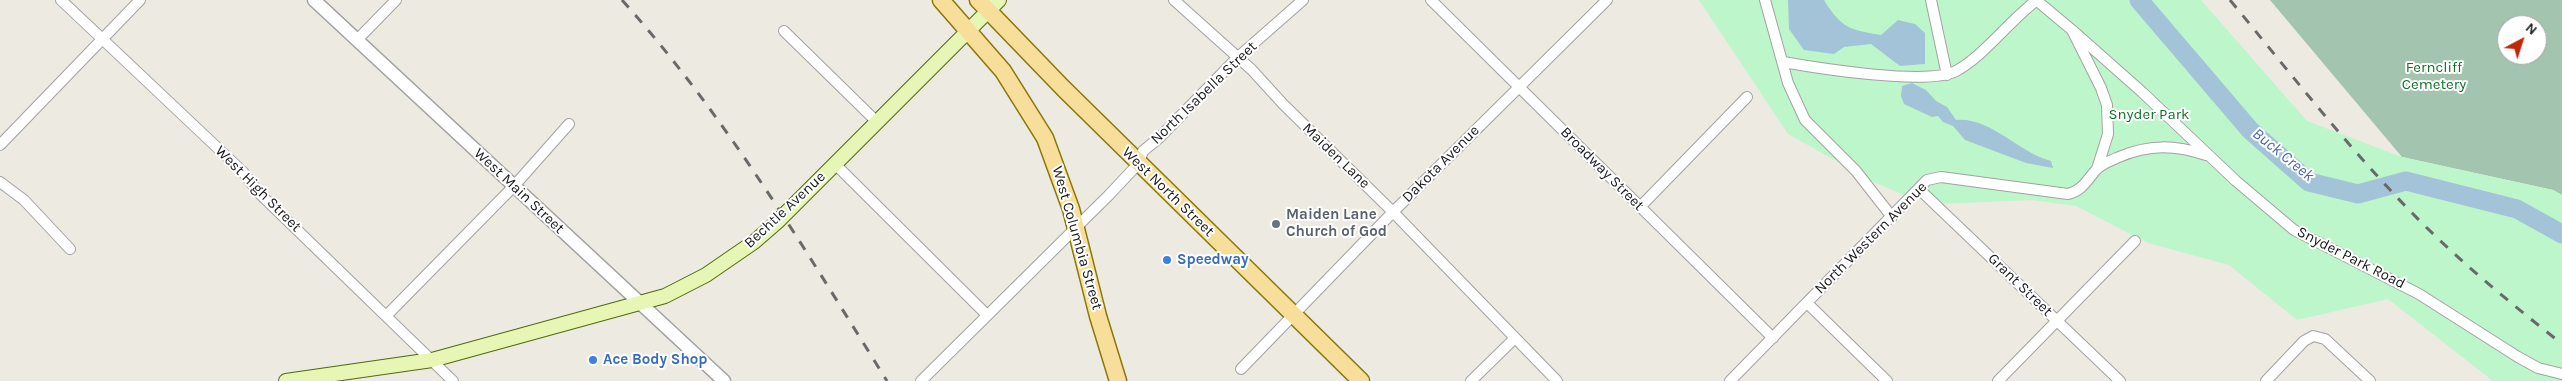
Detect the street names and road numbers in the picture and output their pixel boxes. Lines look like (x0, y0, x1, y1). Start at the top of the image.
street label: North Isabella Street (1147, 38, 1261, 148)
street label: Maiden Lane (1299, 119, 1373, 193)
street label: Dakota Avenue (1399, 122, 1483, 206)
street label: Broadway Street (1556, 123, 1648, 215)
street label: West High Street (211, 142, 305, 236)
street label: West North Street (1118, 143, 1218, 241)
street label: West Main Street (470, 145, 568, 237)
street label: West Columbia Street (1048, 164, 1106, 312)
street label: Bechtle Avenue (741, 168, 829, 252)
street label: North Western Avenue (1811, 178, 1931, 298)
street label: Snyder Park Road (2294, 223, 2408, 293)
street label: Grant Street (1984, 250, 2056, 320)

